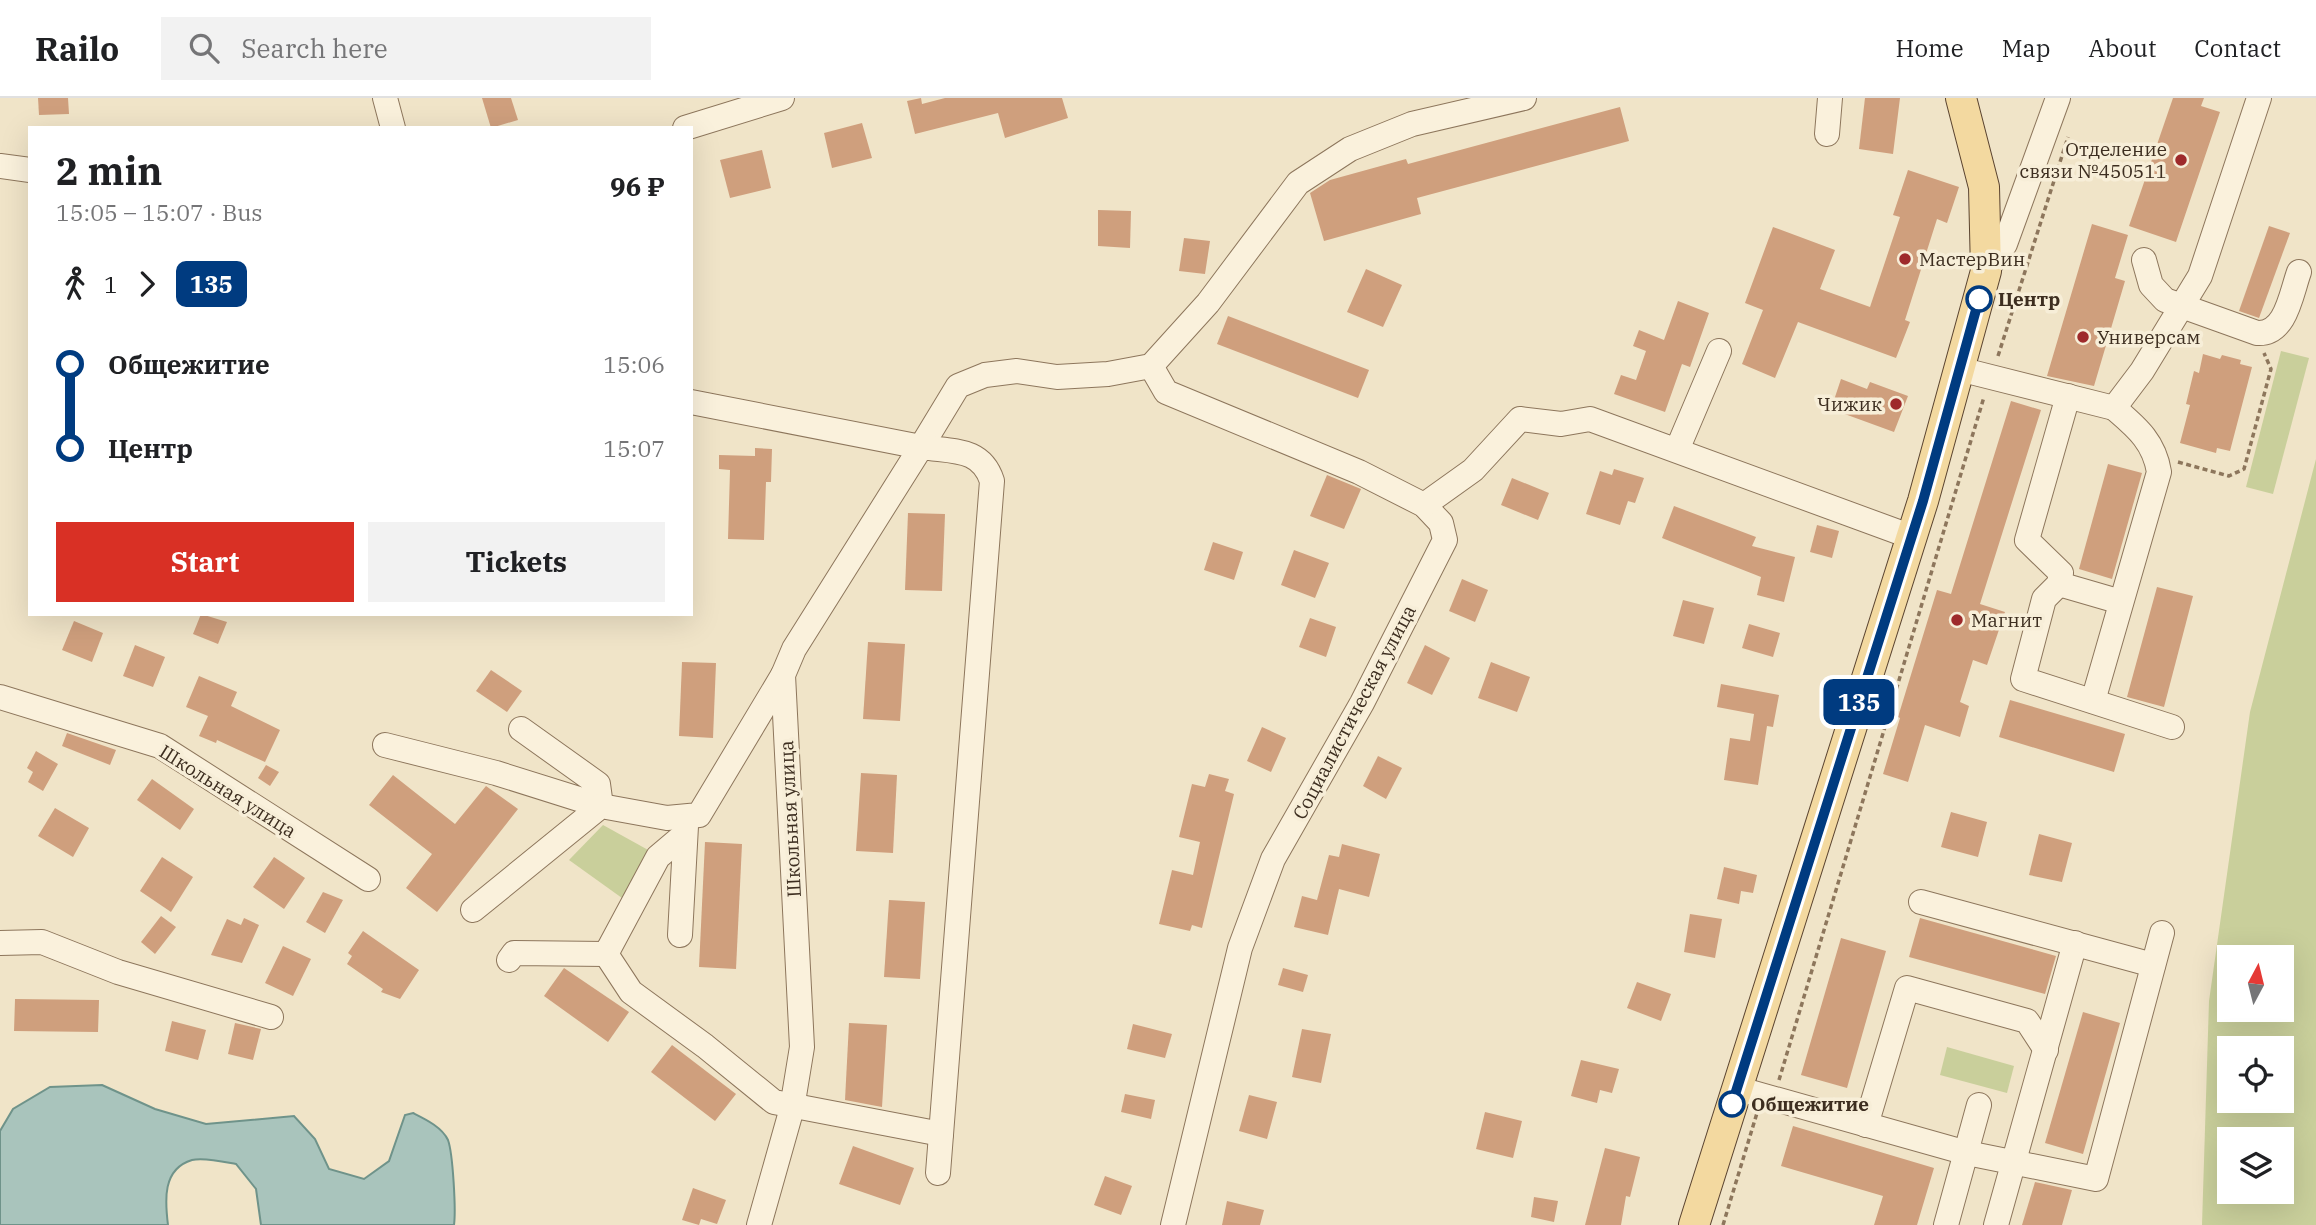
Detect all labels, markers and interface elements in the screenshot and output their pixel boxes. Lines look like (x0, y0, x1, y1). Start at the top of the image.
search box (161, 17, 651, 80)
text: Railo (35, 27, 119, 70)
icon: search (185, 29, 223, 67)
text: Search here (241, 31, 388, 65)
text: Home (1896, 32, 1964, 64)
text: Map (2002, 32, 2050, 64)
text: About (2088, 32, 2156, 64)
text: Contact (2194, 32, 2281, 64)
place label: Отделение связи №450511 (2020, 137, 2167, 183)
text: 2 min (56, 146, 162, 195)
marker: Отделение связи №450511 (2173, 152, 2189, 168)
text: 96 ₽ (610, 169, 665, 203)
text: 15:05 – 15:07 · Bus (56, 197, 263, 227)
place label: МастерВин (1919, 247, 2025, 271)
marker: МастерВин (1897, 251, 1913, 267)
icon: walk (56, 265, 94, 303)
icon: forward (128, 265, 166, 303)
text: 135 (190, 268, 233, 300)
text: 1 (104, 269, 118, 299)
marker: Центр (1966, 286, 1992, 312)
place label: Центр (1998, 287, 2060, 311)
place label: Универсам (2097, 325, 2201, 349)
marker: Универсам (2075, 329, 2091, 345)
text: Общежитие (108, 347, 270, 381)
text: 15:06 (603, 349, 665, 379)
place label: Чижик (1817, 392, 1882, 416)
marker: Чижик (1888, 396, 1904, 412)
text: Центр (108, 431, 193, 465)
text: 15:07 (603, 433, 665, 463)
button: Start (56, 522, 354, 602)
button: Tickets (368, 522, 665, 602)
street label: Социалистическая улица (1287, 601, 1421, 823)
place label: Магнит (1971, 608, 2042, 632)
marker: Магнит (1949, 612, 1965, 628)
line badge: 135 (1819, 679, 1899, 725)
text: 135 (1837, 686, 1881, 718)
street label: Школьная улица (155, 739, 301, 843)
street label: Школьная улица (774, 740, 806, 898)
north arrow (2217, 945, 2294, 1022)
map controls (2217, 945, 2294, 1204)
button: locate (2217, 1036, 2294, 1113)
marker: Общежитие (1719, 1091, 1745, 1117)
place label: Общежитие (1751, 1092, 1869, 1116)
button: layers (2217, 1127, 2294, 1204)

